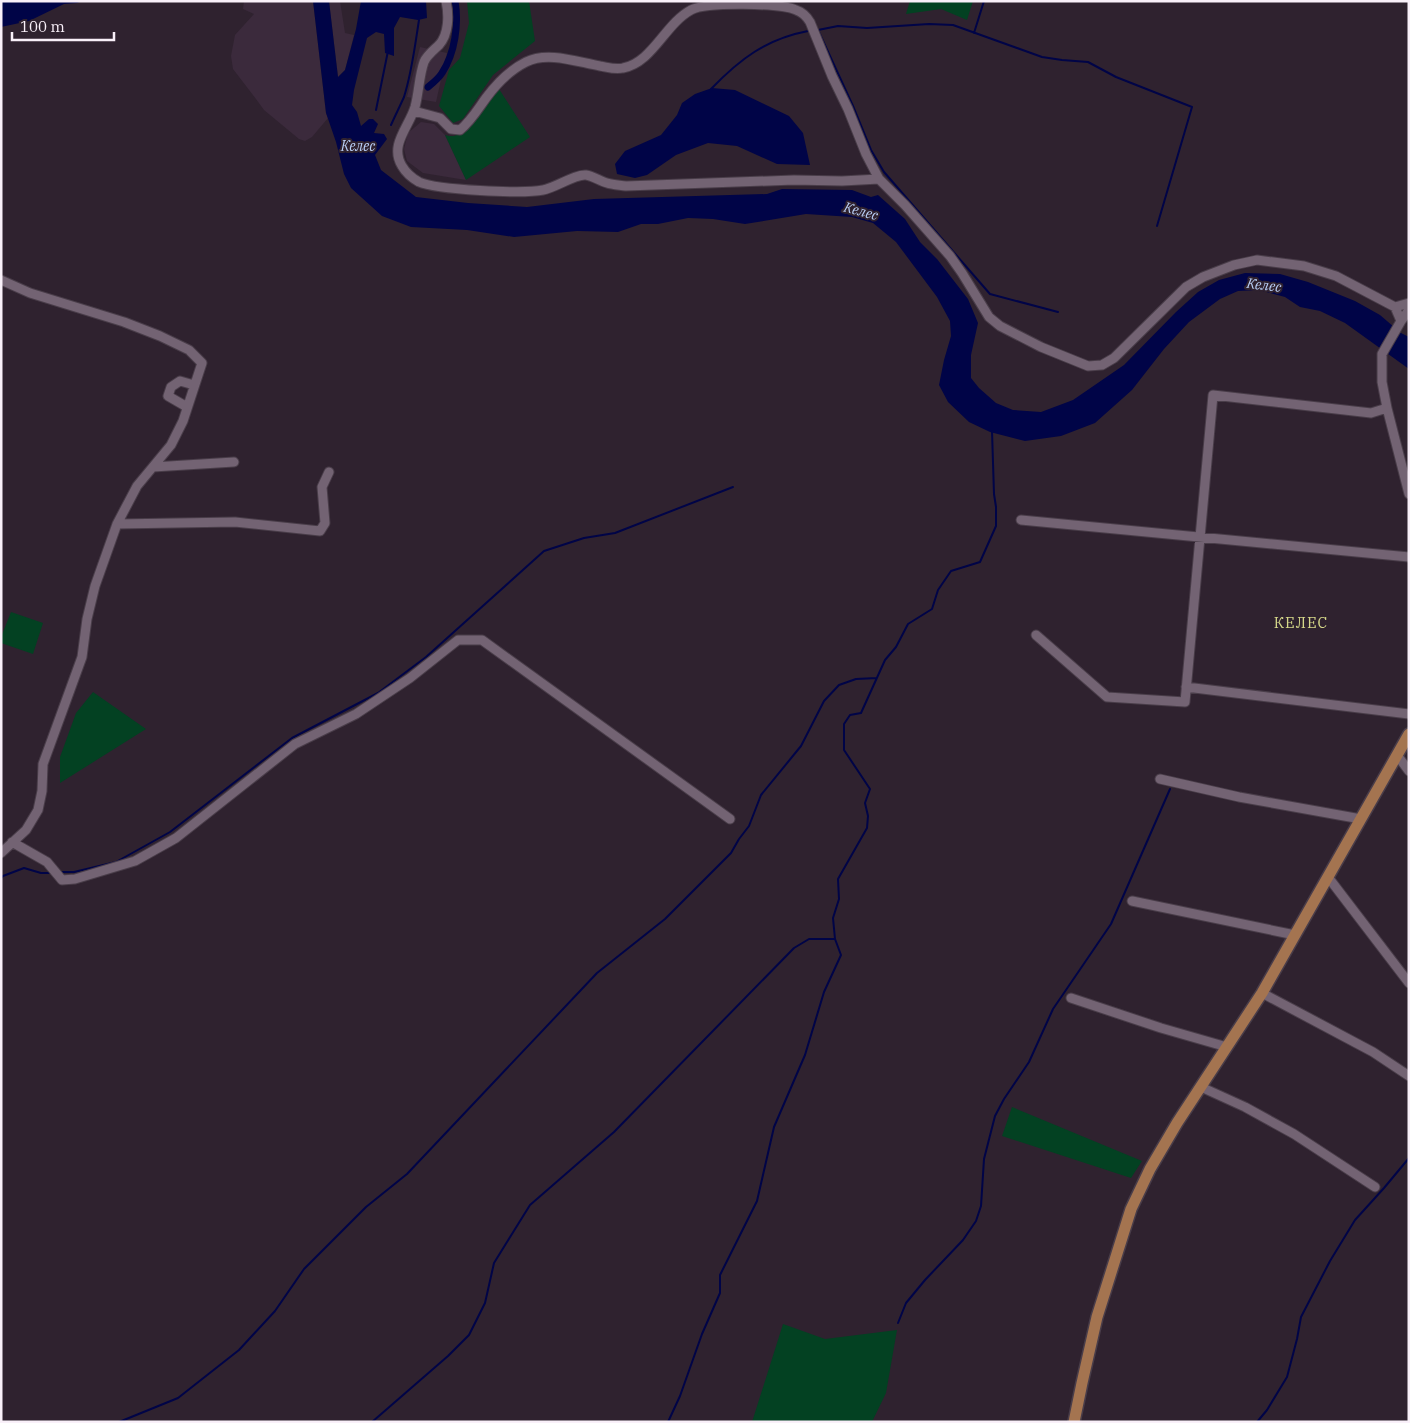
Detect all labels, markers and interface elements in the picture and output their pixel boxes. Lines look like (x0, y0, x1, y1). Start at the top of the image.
scale bar (12, 10, 115, 42)
text: 100 m (20, 17, 65, 36)
water label: Келес (340, 137, 375, 155)
water label: Келес (841, 198, 880, 224)
water label: Келес (1245, 274, 1282, 296)
district label: КЕЛЕС (1274, 613, 1328, 632)

